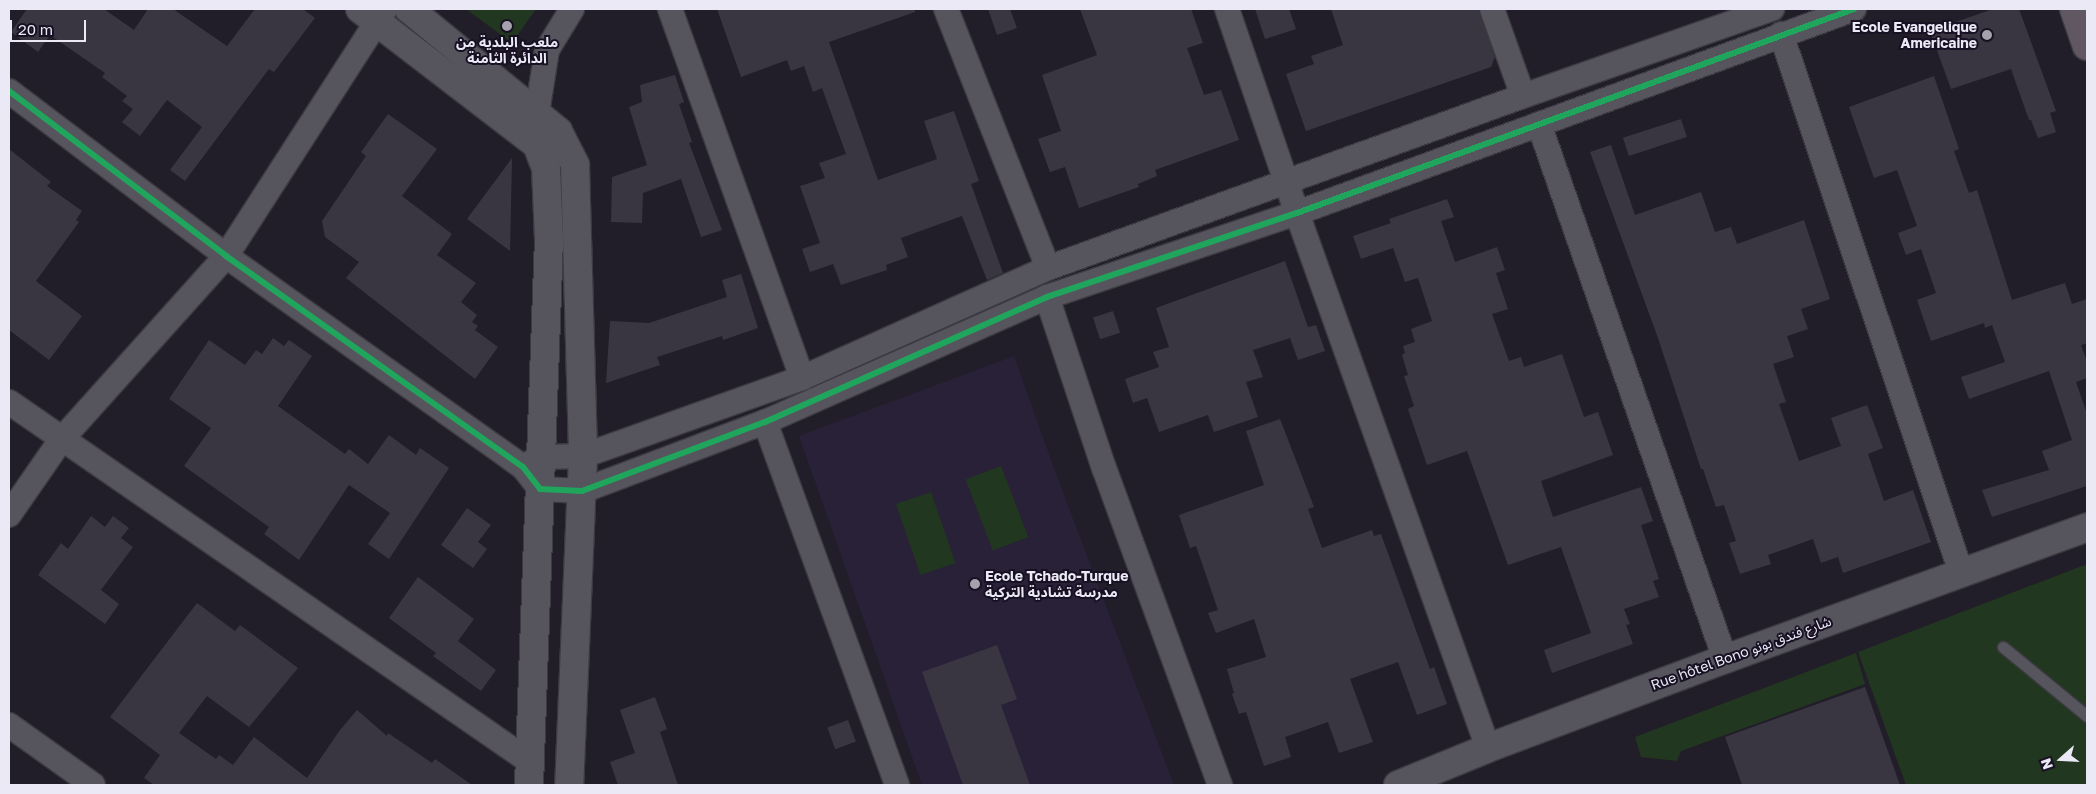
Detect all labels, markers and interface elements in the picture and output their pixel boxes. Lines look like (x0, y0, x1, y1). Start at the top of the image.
scale bar (12, 10, 89, 42)
place label: Ecole Evangelique Americaine (1852, 19, 1977, 52)
text: 20 m (18, 20, 53, 38)
marker: ملعب البلدية من الدائرة الثامنة (501, 20, 513, 32)
marker: Ecole Evangelique Americaine (1981, 29, 1993, 41)
place label: ملعب البلدية من الدائرة الثامنة (456, 34, 558, 66)
place label: Ecole Tchado-Turque مدرسة تشادية التركية (985, 568, 1128, 600)
marker: Ecole Tchado-Turque مدرسة تشادية التركية (969, 578, 981, 590)
street label: Rue hôtel Bono شارع فندق بونو (1649, 612, 1833, 694)
north arrow (2036, 734, 2086, 784)
text: N (2037, 756, 2056, 772)

